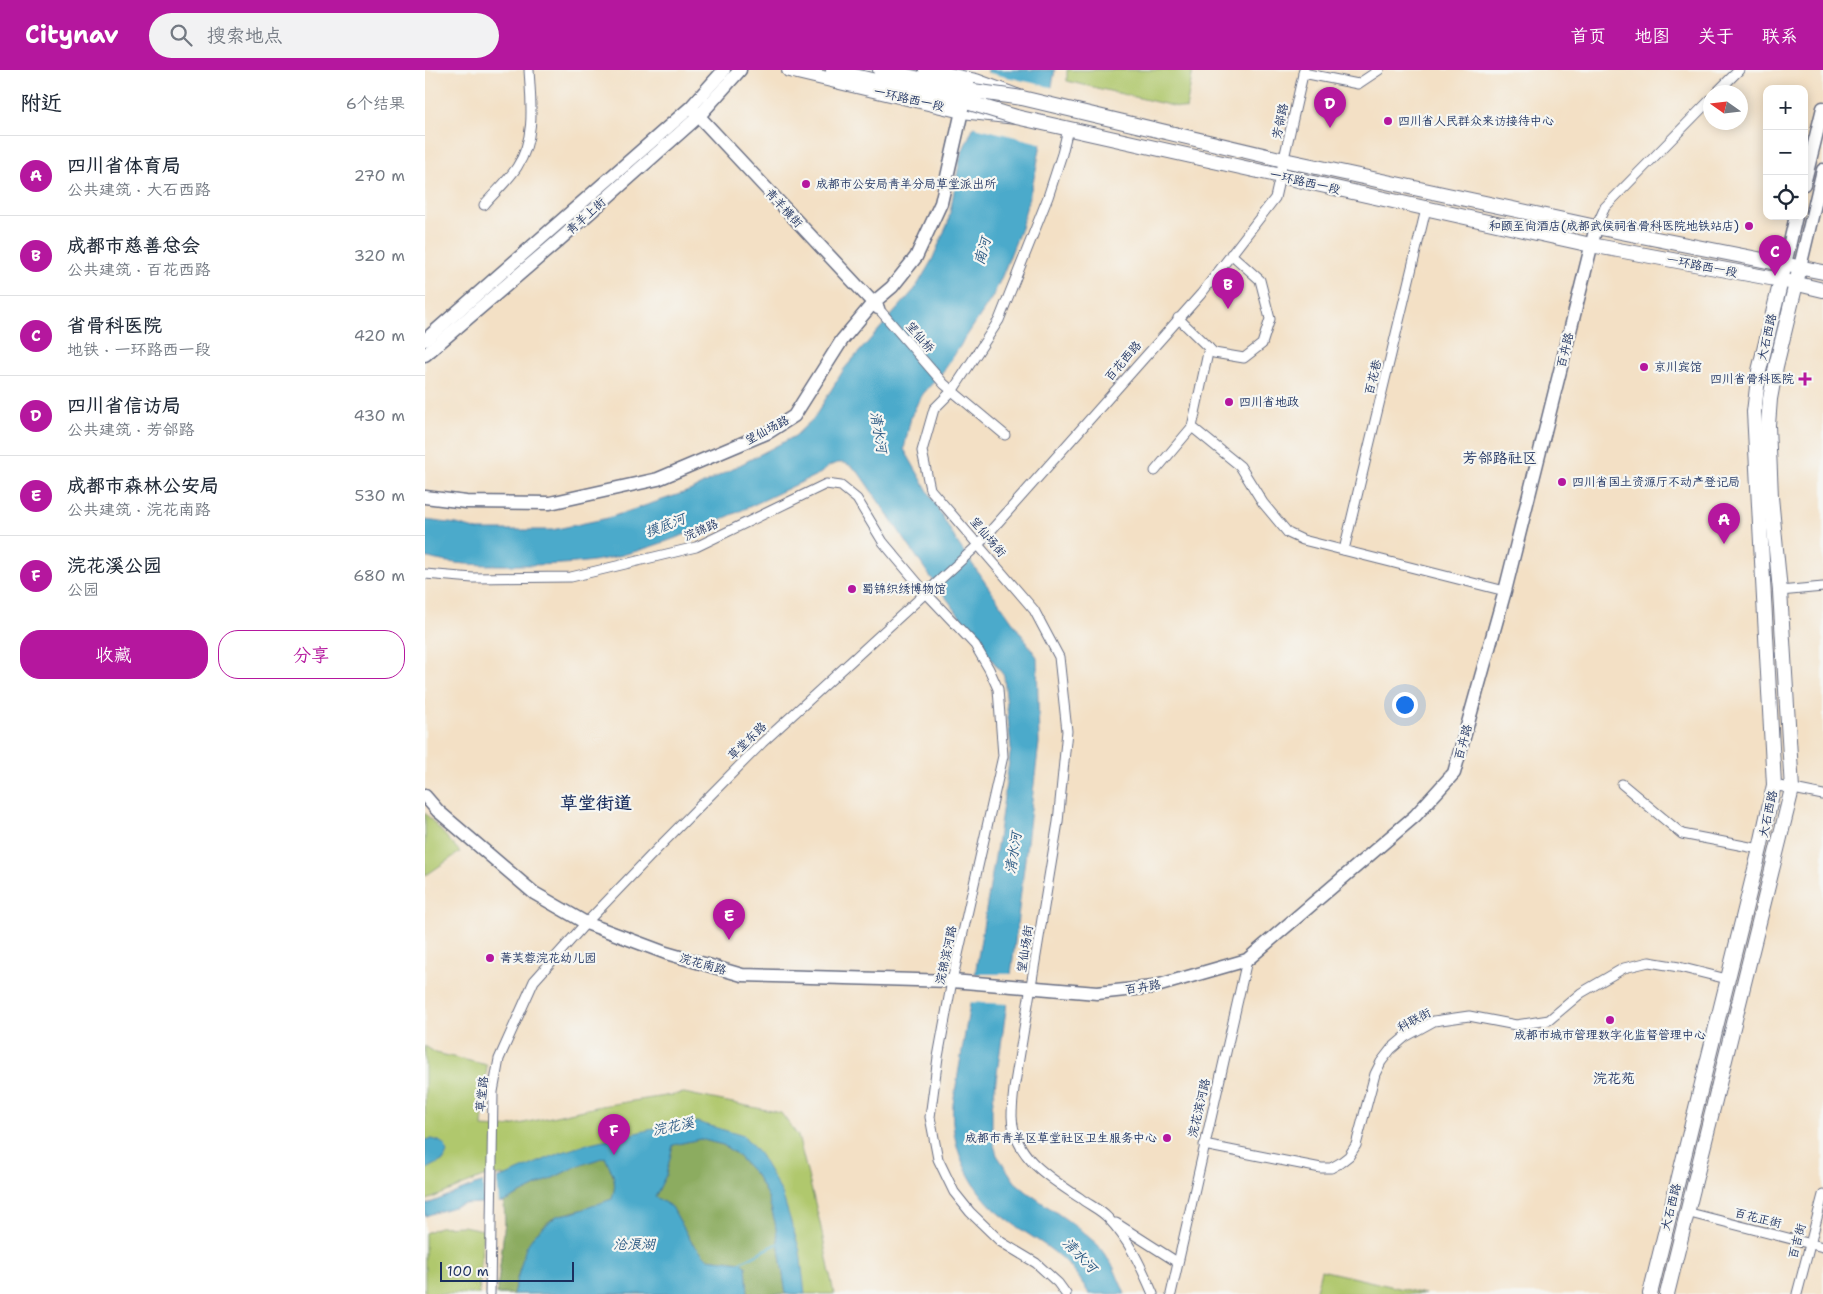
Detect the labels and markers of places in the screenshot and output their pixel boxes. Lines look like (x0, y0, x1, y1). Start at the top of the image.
pin: D (1314, 87, 1346, 128)
place label: 四川省人民群众来访接待中心 (1398, 113, 1554, 129)
marker: 四川省人民群众来访接待中心 (1382, 115, 1394, 127)
place label: 成都市公安局青羊分局草堂派出所 (816, 176, 997, 192)
marker: 成都市公安局青羊分局草堂派出所 (800, 178, 812, 190)
place label: 和颐至尚酒店(成都武侯祠省骨科医院地铁站店) (1489, 218, 1739, 234)
marker: 和颐至尚酒店(成都武侯祠省骨科医院地铁站店) (1743, 220, 1755, 232)
pin: C (1759, 235, 1791, 276)
pin: B (1212, 268, 1244, 309)
place label: 京川宾馆 (1654, 359, 1702, 375)
marker: 京川宾馆 (1638, 361, 1650, 373)
place label: 四川省骨科医院 (1710, 371, 1794, 387)
marker: 四川省骨科医院 (1798, 372, 1812, 386)
place label: 四川省地政 (1239, 394, 1299, 410)
marker: 四川省地政 (1223, 396, 1235, 408)
place label: 四川省国土资源厅不动产登记局 (1572, 474, 1740, 490)
marker: 四川省国土资源厅不动产登记局 (1556, 476, 1568, 488)
pin: A (1708, 503, 1740, 544)
place label: 蜀锦织绣博物馆 (862, 581, 946, 597)
marker: 蜀锦织绣博物馆 (846, 583, 858, 595)
pin: E (713, 899, 745, 940)
place label: 菁芙蓉浣花幼儿园 (500, 950, 596, 966)
marker: 菁芙蓉浣花幼儿园 (484, 952, 496, 964)
marker: 成都市城市管理数字化监督管理中心 (1604, 1014, 1616, 1026)
place label: 成都市城市管理数字化监督管理中心 (1514, 1027, 1706, 1043)
pin: F (598, 1114, 630, 1155)
place label: 成都市青羊区草堂社区卫生服务中心 (965, 1130, 1157, 1146)
marker: 成都市青羊区草堂社区卫生服务中心 (1161, 1132, 1173, 1144)

